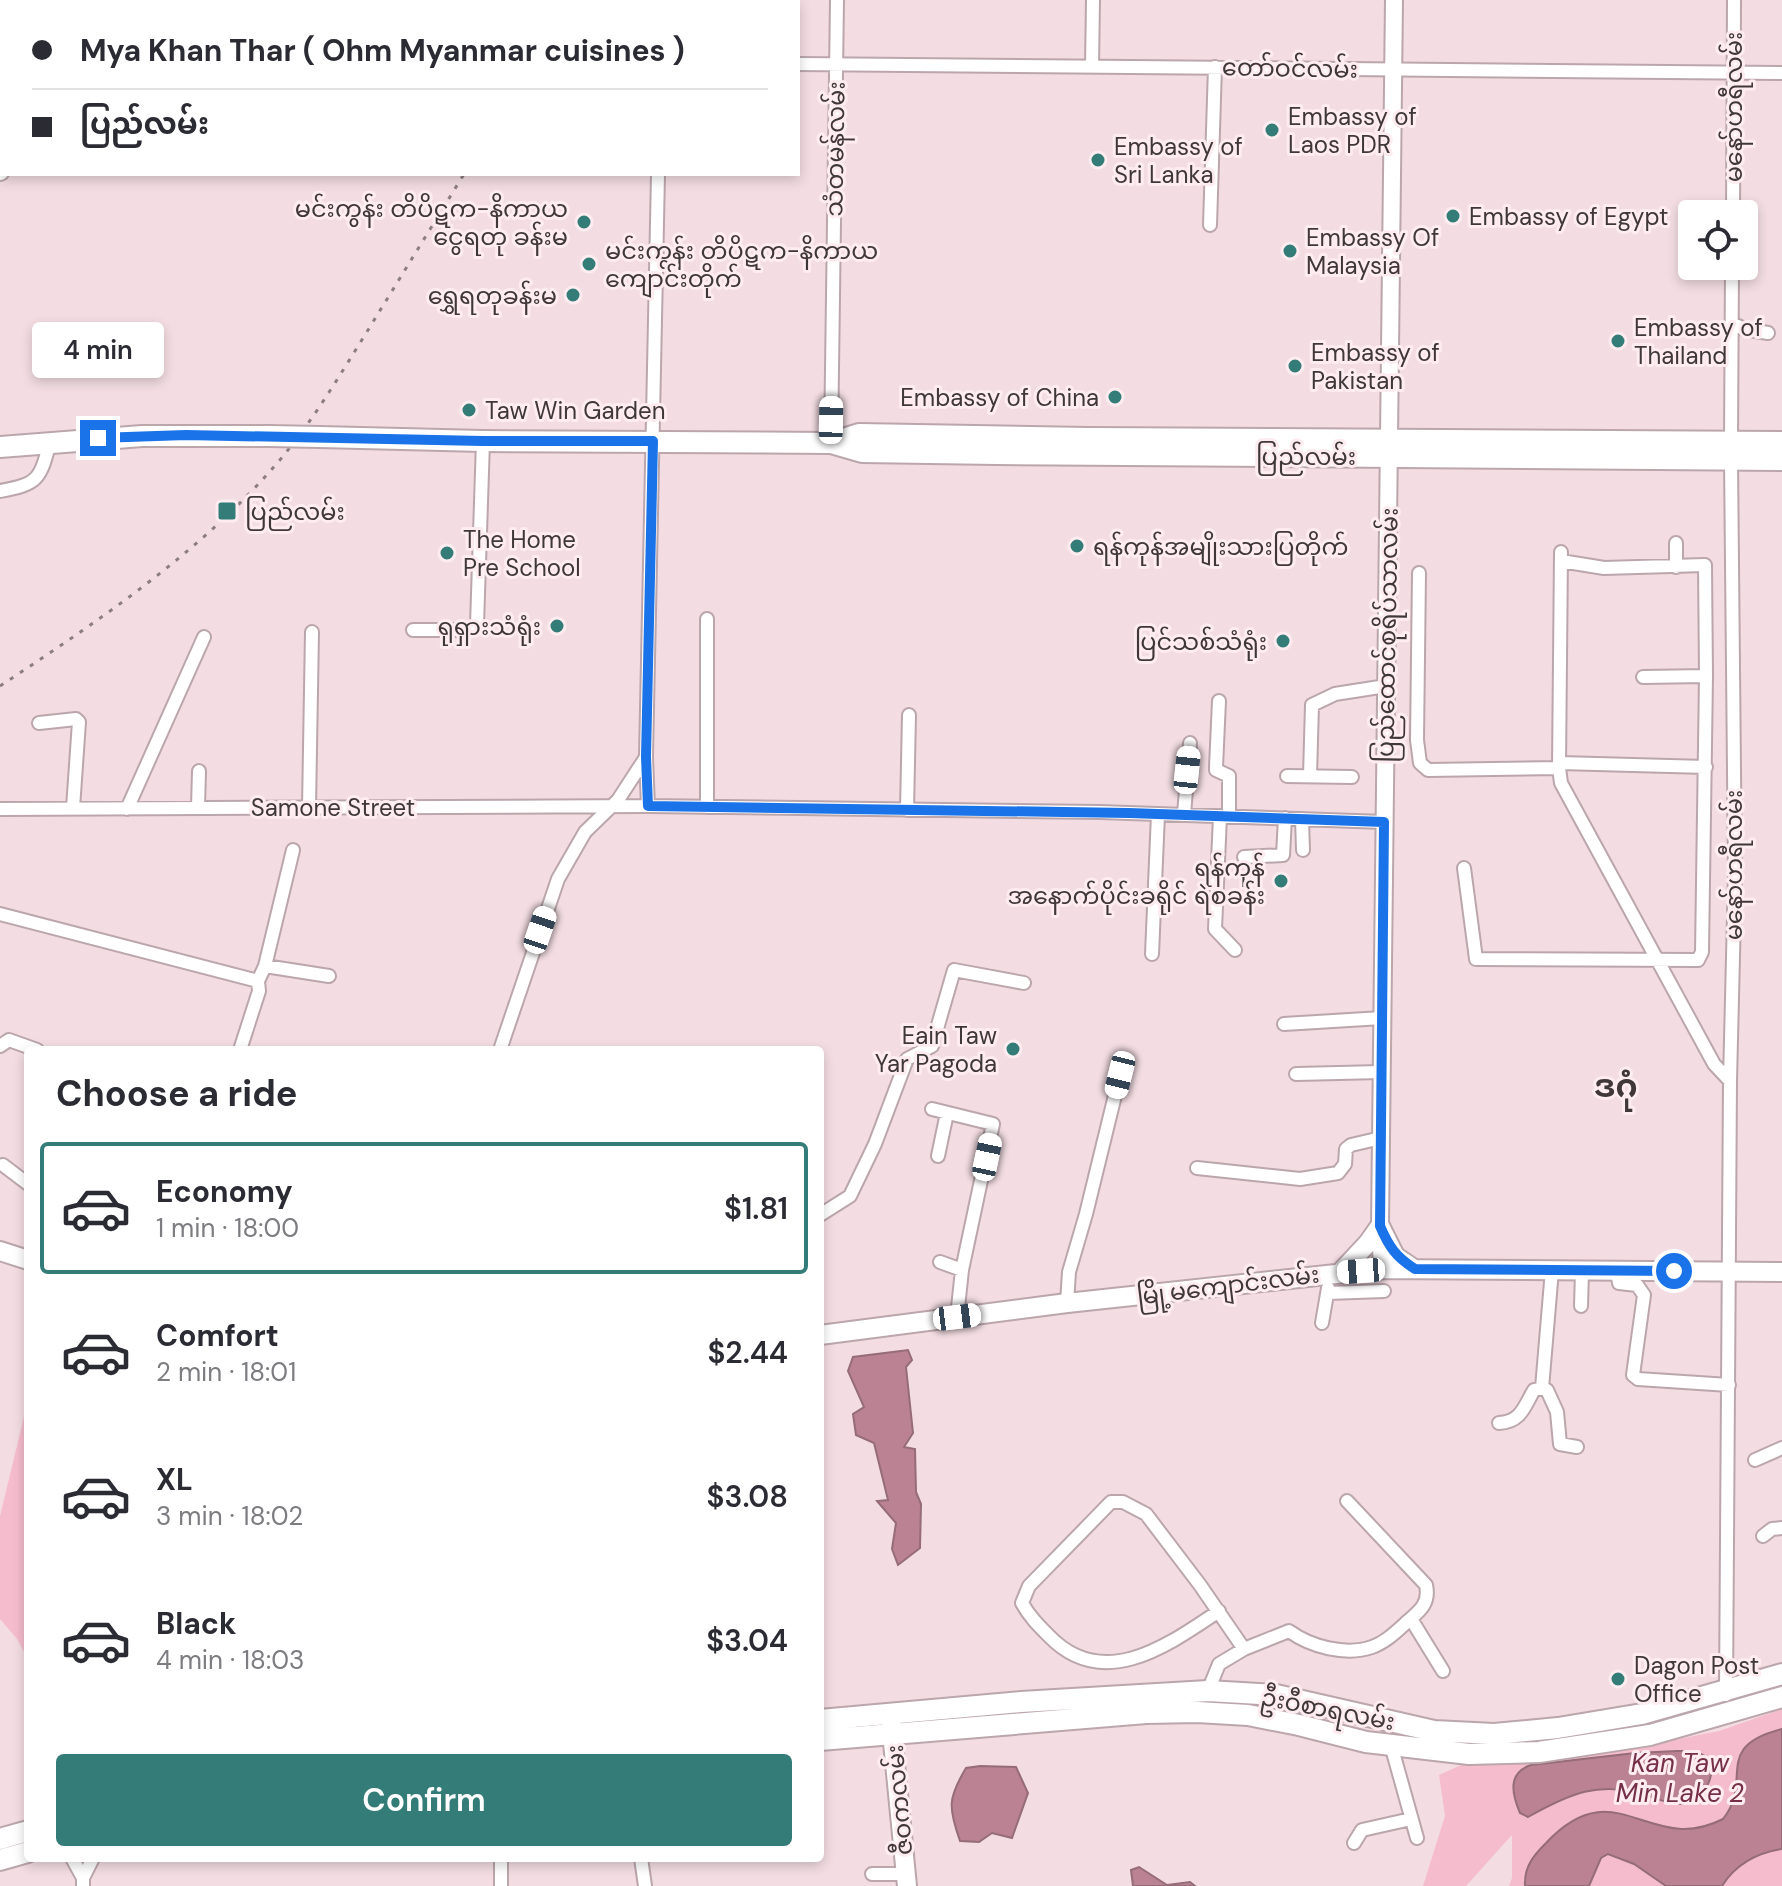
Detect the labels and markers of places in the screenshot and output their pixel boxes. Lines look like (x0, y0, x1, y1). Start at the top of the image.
place label: Embassy of Laos PDR (1288, 101, 1417, 160)
marker: Embassy of Laos PDR (1263, 121, 1281, 139)
place label: Embassy of Sri Lanka (1114, 131, 1243, 190)
marker: Embassy of Sri Lanka (1089, 151, 1107, 169)
place label: မင်းကွန်း တိပိဋက-နိကာယ ငွေရတု ခန်းမ (295, 193, 568, 256)
place label: Embassy of Egypt (1469, 201, 1668, 232)
marker: Embassy of Egypt (1444, 207, 1462, 225)
marker: မင်းကွန်း တိပိဋက-နိကာယ ငွေရတု ခန်းမ (575, 213, 593, 231)
place label: Embassy Of Malaysia (1306, 222, 1439, 281)
place label: မင်းကွန်း တိပိဋက-နိကာယ ကျောင်းတိုက် (605, 235, 878, 298)
marker: Embassy Of Malaysia (1281, 242, 1299, 260)
marker: မင်းကွန်း တိပိဋက-နိကာယ ကျောင်းတိုက် (580, 255, 598, 273)
place label: ရွှေရတုခန်းမ (428, 280, 557, 315)
marker: ရွှေရတုခန်းမ (564, 286, 582, 304)
place label: Embassy of Thailand (1634, 312, 1763, 371)
marker: Embassy of Thailand (1609, 332, 1627, 350)
place label: Embassy of Pakistan (1311, 337, 1440, 396)
marker: Embassy of Pakistan (1286, 357, 1304, 375)
place label: Embassy of China (900, 382, 1099, 413)
marker: Embassy of China (1106, 388, 1124, 406)
place label: Taw Win Garden (485, 395, 665, 426)
marker: Taw Win Garden (460, 401, 478, 419)
place label: ပြည်လမ်း (245, 496, 345, 531)
marker: ပြည်လမ်း (216, 500, 238, 522)
place label: The Home Pre School (463, 524, 581, 583)
place label: ရန်ကုန်အမျိုးသားပြတိုက် (1093, 531, 1348, 566)
marker: ရန်ကုန်အမျိုးသားပြတိုက် (1068, 537, 1086, 555)
marker: The Home Pre School (438, 544, 456, 562)
place label: ရုရှားသံရုံး (438, 611, 541, 646)
marker: ရုရှားသံရုံး (548, 617, 566, 635)
place label: ပြင်သစ်သံရုံး (1135, 626, 1267, 661)
marker: ပြင်သစ်သံရုံး (1274, 632, 1292, 650)
place label: ရန်ကုန် အနောက်ပိုင်းခရိုင် ရဲစခန်း (1007, 852, 1265, 915)
marker: ရန်ကုန် အနောက်ပိုင်းခရိုင် ရဲစခန်း (1272, 872, 1290, 890)
place label: Eain Taw Yar Pagoda (875, 1020, 997, 1079)
marker: Eain Taw Yar Pagoda (1004, 1040, 1022, 1058)
place label: Dagon Post Office (1634, 1650, 1759, 1709)
marker: Dagon Post Office (1609, 1670, 1627, 1688)

